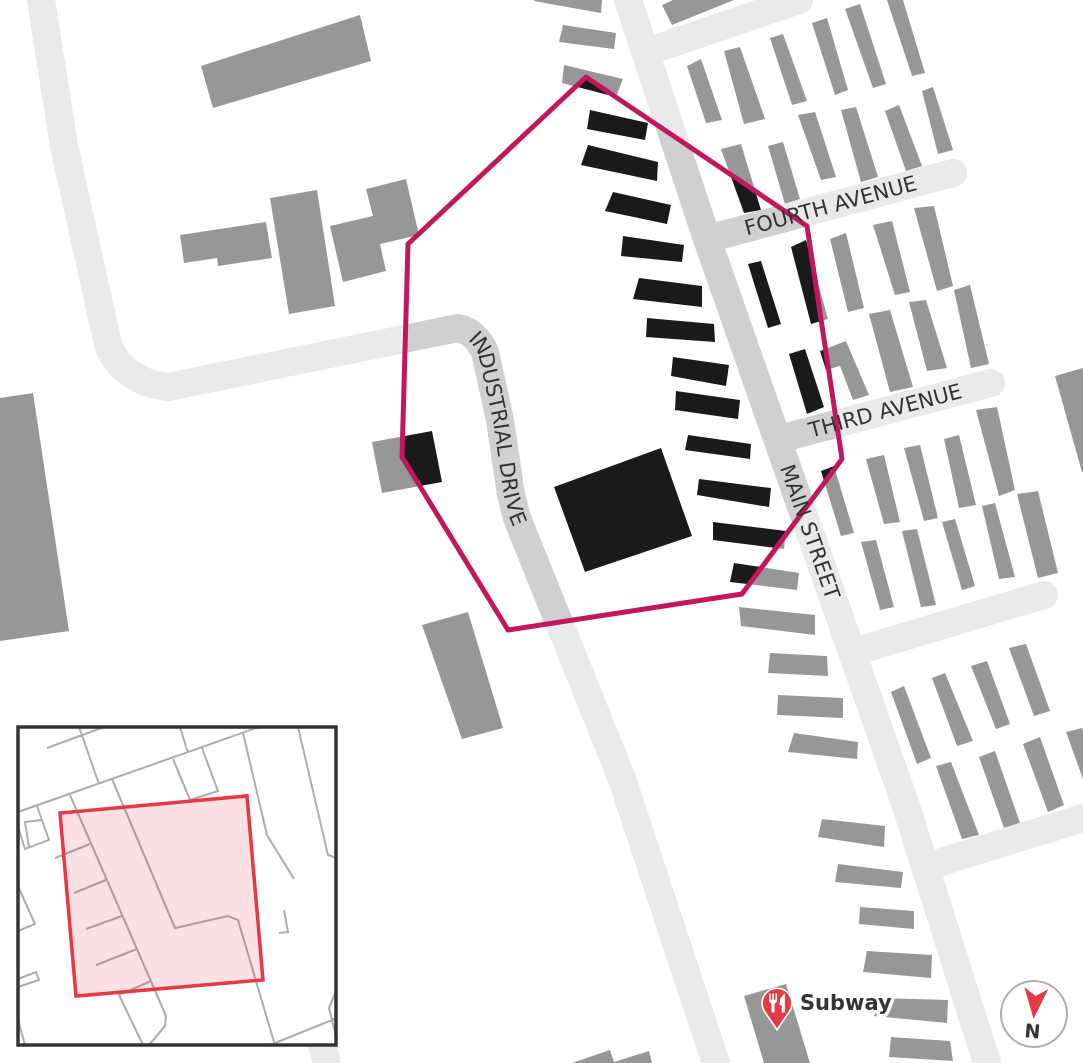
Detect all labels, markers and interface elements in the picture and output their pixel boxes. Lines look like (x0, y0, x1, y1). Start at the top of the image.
street label: FOURTH AVENUE (742, 171, 919, 240)
street label: INDUSTRIAL DRIVE (464, 326, 531, 530)
street label: THIRD AVENUE (805, 379, 964, 443)
street label: MAIN STREET (775, 461, 845, 603)
inset map (18, 727, 336, 1046)
north arrow (999, 979, 1069, 1049)
restaurant icon: Subway (760, 986, 794, 1030)
place label: Subway (800, 991, 892, 1015)
text: N (1024, 1019, 1041, 1043)

